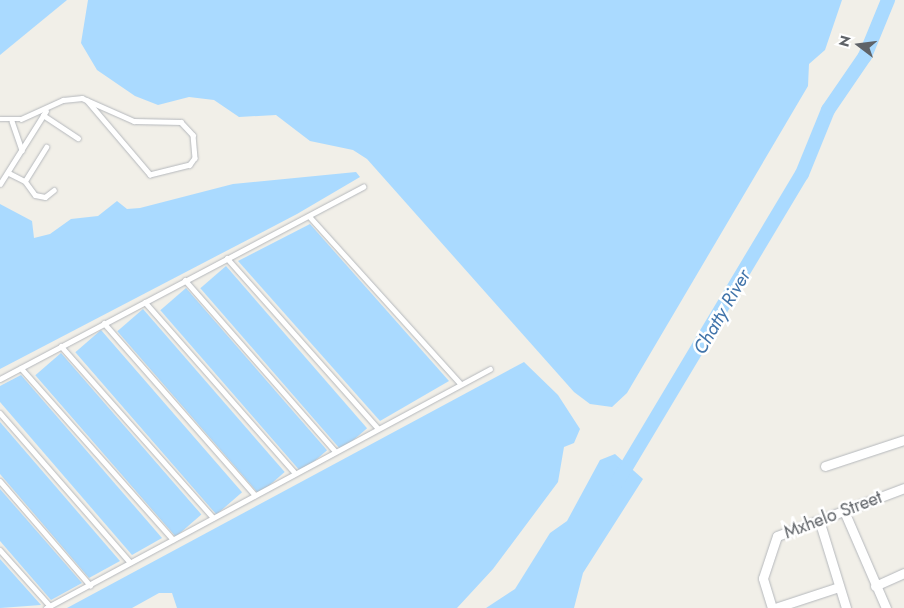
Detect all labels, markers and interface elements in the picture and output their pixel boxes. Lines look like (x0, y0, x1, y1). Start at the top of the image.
north arrow (834, 20, 884, 70)
text: N (833, 33, 856, 49)
water label: Chatty River (689, 265, 755, 359)
street label: Mxhelo Street (781, 486, 885, 544)

